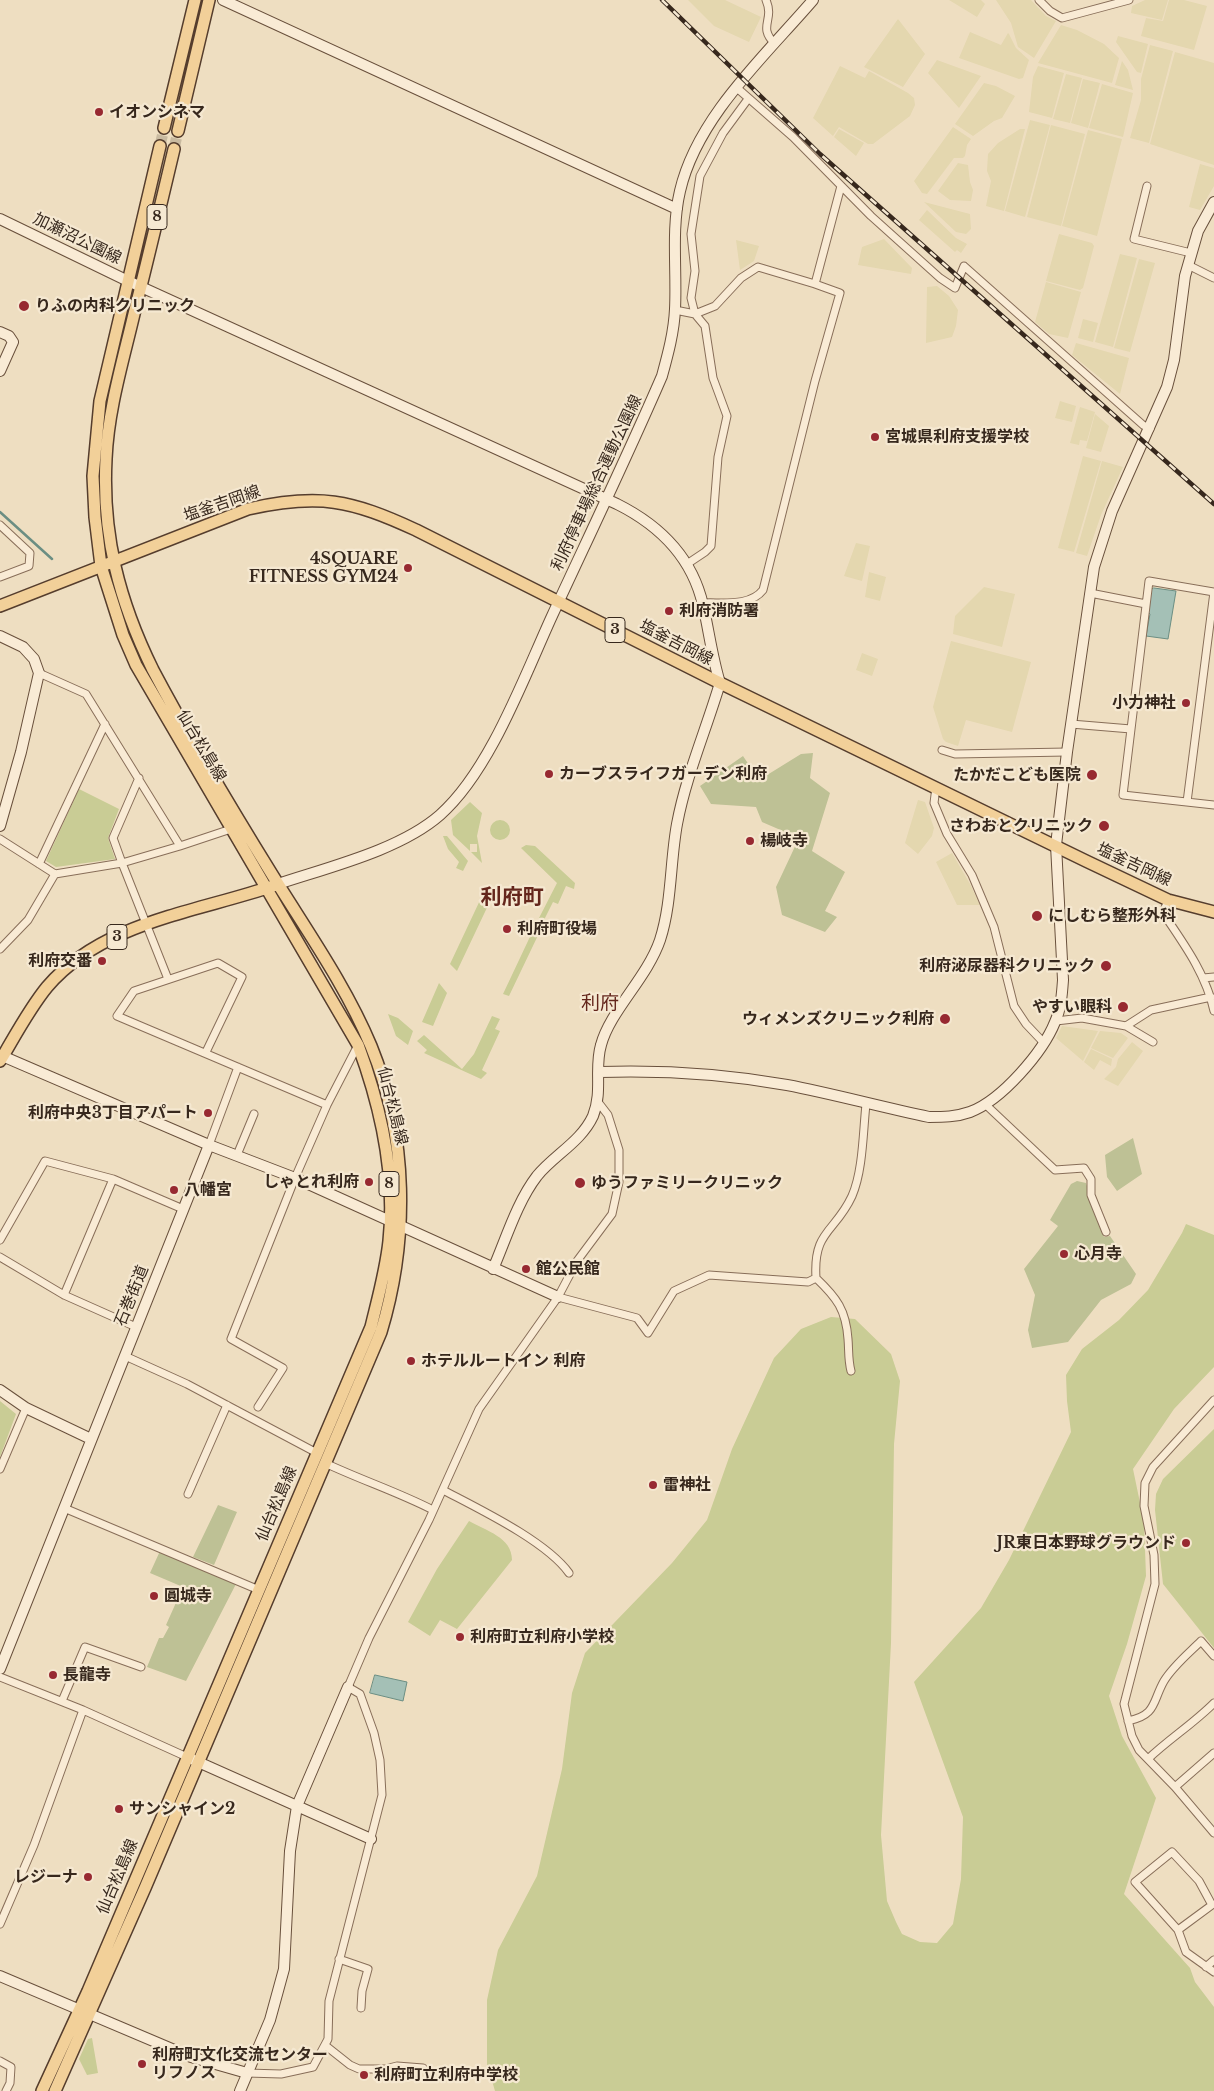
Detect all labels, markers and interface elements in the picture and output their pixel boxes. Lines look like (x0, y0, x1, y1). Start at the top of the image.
place label: イオンシネマ (109, 102, 205, 122)
marker: イオンシネマ (93, 106, 105, 118)
road number: 8 (147, 204, 167, 230)
street label: 加瀬沼公園線 (30, 209, 124, 269)
place label: りふの内科クリニック (35, 296, 195, 316)
marker: りふの内科クリニック (17, 299, 31, 313)
street label: 利府停車場総合運動公園線 (548, 392, 646, 574)
place label: 宮城県利府支援学校 (885, 427, 1029, 447)
marker: 宮城県利府支援学校 (869, 431, 881, 443)
street label: 塩釜吉岡線 (181, 482, 263, 526)
place label: 4SQUARE FITNESS GYM24 (249, 549, 398, 587)
marker: 4SQUARE FITNESS GYM24 (402, 562, 414, 574)
place label: 利府消防署 (679, 601, 759, 621)
marker: 利府消防署 (663, 605, 675, 617)
street label: 塩釜吉岡線 (636, 616, 716, 670)
road number: 3 (605, 618, 625, 642)
place label: 小力神社 (1112, 693, 1176, 713)
marker: 小力神社 (1180, 697, 1192, 709)
street label: 仙台松島線 (172, 707, 230, 785)
place label: カーブスライフガーデン利府 (559, 764, 767, 784)
place label: たかだこども医院 (953, 765, 1081, 785)
marker: カーブスライフガーデン利府 (543, 768, 555, 780)
marker: たかだこども医院 (1085, 768, 1099, 782)
place label: さわおとクリニック (949, 816, 1093, 836)
marker: さわおとクリニック (1097, 819, 1111, 833)
place label: 楊岐寺 (760, 831, 808, 851)
marker: 楊岐寺 (744, 835, 756, 847)
street label: 塩釜吉岡線 (1094, 839, 1174, 891)
district label: 利府町 (481, 885, 543, 911)
place label: にしむら整形外科 (1048, 906, 1176, 926)
marker: にしむら整形外科 (1030, 909, 1044, 923)
place label: 利府町役場 (517, 919, 597, 939)
marker: 利府町役場 (501, 923, 513, 935)
road number: 3 (107, 924, 127, 950)
place label: 利府交番 (28, 951, 92, 971)
marker: 利府交番 (96, 955, 108, 967)
place label: 利府泌尿器科クリニック (919, 956, 1095, 976)
marker: 利府泌尿器科クリニック (1099, 959, 1113, 973)
district label: 利府 (581, 993, 619, 1015)
place label: やすい眼科 (1032, 997, 1112, 1017)
marker: やすい眼科 (1116, 1000, 1130, 1014)
place label: ウィメンズクリニック利府 (742, 1009, 934, 1029)
marker: ウィメンズクリニック利府 (938, 1012, 952, 1026)
street label: 仙台松島線 (373, 1065, 411, 1147)
place label: 利府中央3丁目アパート (28, 1103, 198, 1123)
marker: 利府中央3丁目アパート (202, 1107, 214, 1119)
place label: しゃとれ利府 (263, 1172, 359, 1192)
road number: 8 (379, 1172, 399, 1196)
place label: ゆうファミリークリニック (591, 1173, 783, 1193)
marker: しゃとれ利府 (363, 1176, 375, 1188)
marker: ゆうファミリークリニック (573, 1176, 587, 1190)
place label: 八幡宮 (184, 1180, 232, 1200)
marker: 八幡宮 (168, 1184, 180, 1196)
place label: 心月寺 (1074, 1244, 1122, 1264)
marker: 心月寺 (1058, 1248, 1070, 1260)
place label: 館公民館 (536, 1259, 600, 1279)
street label: 石巻街道 (111, 1263, 153, 1329)
marker: 館公民館 (520, 1263, 532, 1275)
place label: ホテルルートイン 利府 (421, 1351, 585, 1371)
marker: ホテルルートイン 利府 (405, 1355, 417, 1367)
street label: 仙台松島線 (253, 1463, 301, 1545)
place label: 雷神社 (663, 1475, 711, 1495)
marker: 雷神社 (647, 1479, 659, 1491)
place label: JR東日本野球グラウンド (996, 1533, 1176, 1553)
marker: JR東日本野球グラウンド (1180, 1537, 1192, 1549)
place label: 圓城寺 (164, 1586, 212, 1606)
marker: 圓城寺 (148, 1590, 160, 1602)
place label: 利府町立利府小学校 (470, 1627, 614, 1647)
marker: 利府町立利府小学校 (454, 1631, 466, 1643)
place label: 長龍寺 (63, 1665, 111, 1685)
marker: 長龍寺 (47, 1669, 59, 1681)
place label: サンシャイン2 (129, 1799, 235, 1819)
marker: サンシャイン2 (113, 1803, 125, 1815)
street label: 仙台松島線 (94, 1836, 142, 1918)
place label: レジーナ (14, 1867, 78, 1887)
marker: レジーナ (82, 1871, 94, 1883)
place label: 利府町文化交流センター リフノス (152, 2045, 328, 2083)
marker: 利府町文化交流センター リフノス (136, 2058, 148, 2070)
place label: 利府町立利府中学校 (374, 2065, 518, 2085)
marker: 利府町立利府中学校 (358, 2069, 370, 2081)

